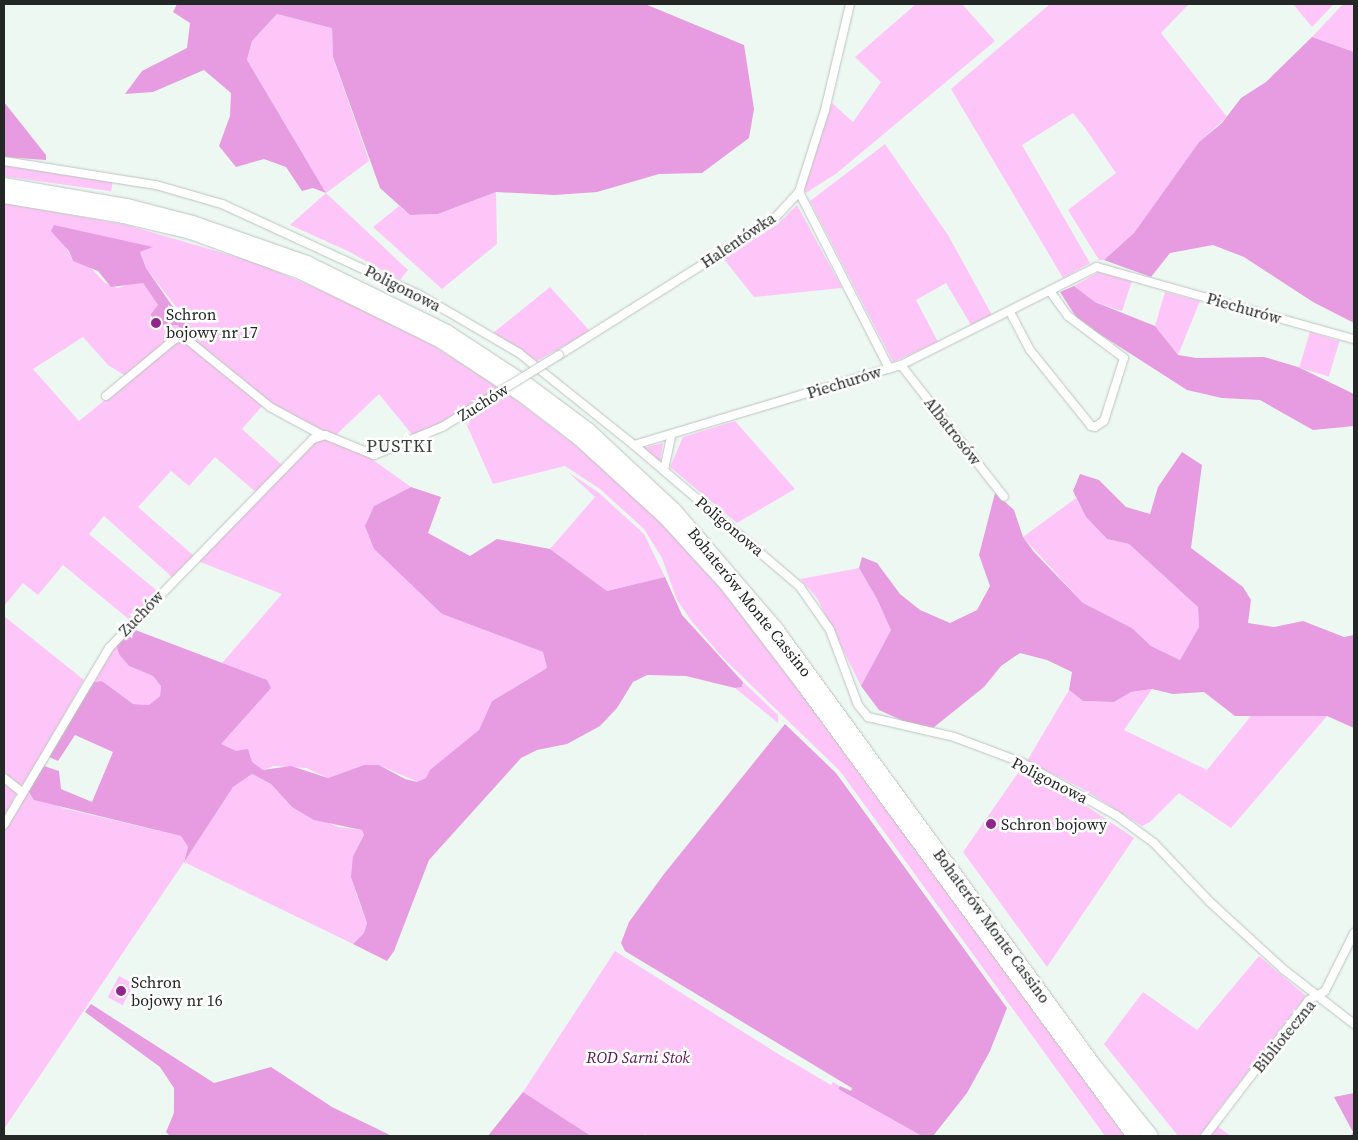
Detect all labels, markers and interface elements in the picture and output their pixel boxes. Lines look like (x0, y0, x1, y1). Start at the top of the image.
street label: Halentówka (697, 208, 779, 272)
street label: Poligonowa (362, 261, 444, 315)
street label: Piechurów (1205, 288, 1283, 328)
place label: Schron bojowy nr 17 (166, 304, 258, 342)
marker: Schron bojowy nr 17 (150, 317, 162, 329)
street label: Piechurów (805, 362, 883, 402)
street label: Zuchów (454, 379, 512, 425)
street label: Albatrosów (920, 393, 986, 469)
district label: PUSTKI (365, 435, 435, 457)
street label: Poligonowa (692, 492, 768, 560)
street label: Bohaterów Monte Cassino (684, 524, 816, 680)
street label: Zuchów (115, 586, 167, 640)
street label: Poligonowa (1009, 753, 1091, 807)
place label: Schron bojowy (1001, 814, 1107, 834)
marker: Schron bojowy (985, 818, 997, 830)
street label: Bohaterów Monte Cassino (930, 845, 1054, 1007)
place label: Schron bojowy nr 16 (131, 972, 223, 1010)
marker: Schron bojowy nr 16 (115, 985, 127, 997)
street label: Biblioteczna (1249, 996, 1319, 1076)
park label: ROD Sarni Stok (586, 1047, 690, 1067)

